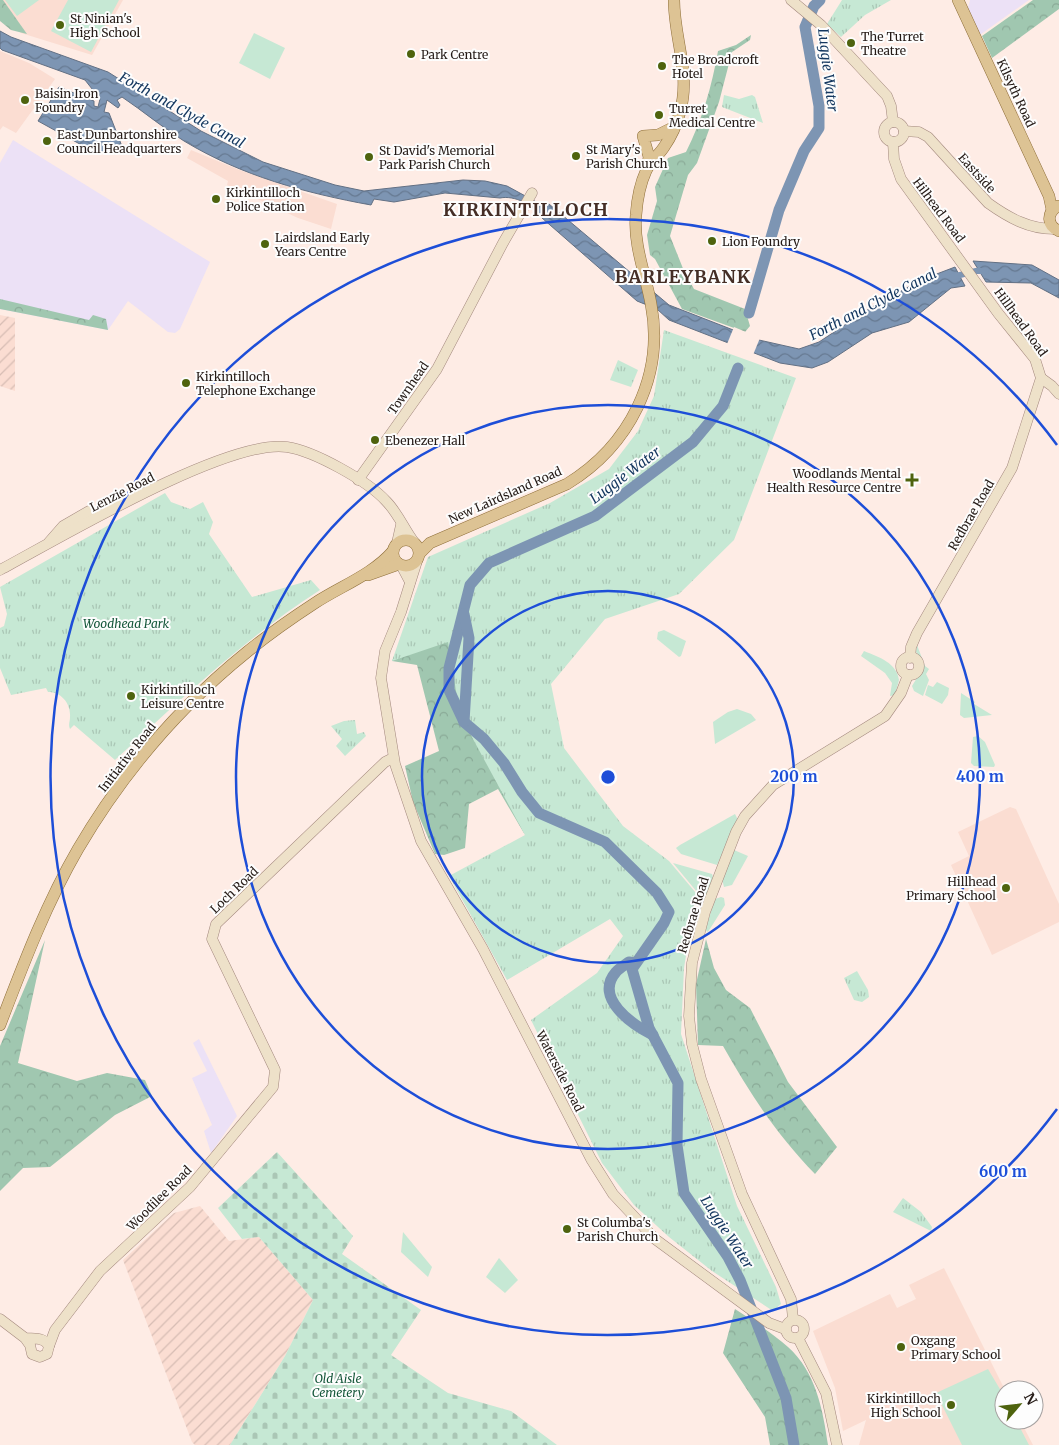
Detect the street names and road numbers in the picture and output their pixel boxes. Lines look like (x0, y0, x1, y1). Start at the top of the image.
street label: Kilsyth Road (994, 56, 1038, 130)
street label: Eastside (955, 150, 999, 196)
street label: Hilhead Road (910, 175, 968, 245)
street label: Hillhead Road (991, 285, 1051, 359)
street label: Townhead (384, 359, 432, 417)
street label: New Lairdsland Road (446, 463, 564, 527)
street label: Lenzie Road (87, 469, 157, 515)
street label: Redbrae Road (945, 477, 997, 553)
street label: Initiative Road (95, 719, 159, 795)
street label: Loch Road (207, 864, 261, 916)
street label: Redbrae Road (674, 875, 712, 955)
street label: Waterside Road (533, 1027, 587, 1114)
street label: Woodilee Road (123, 1162, 195, 1234)

